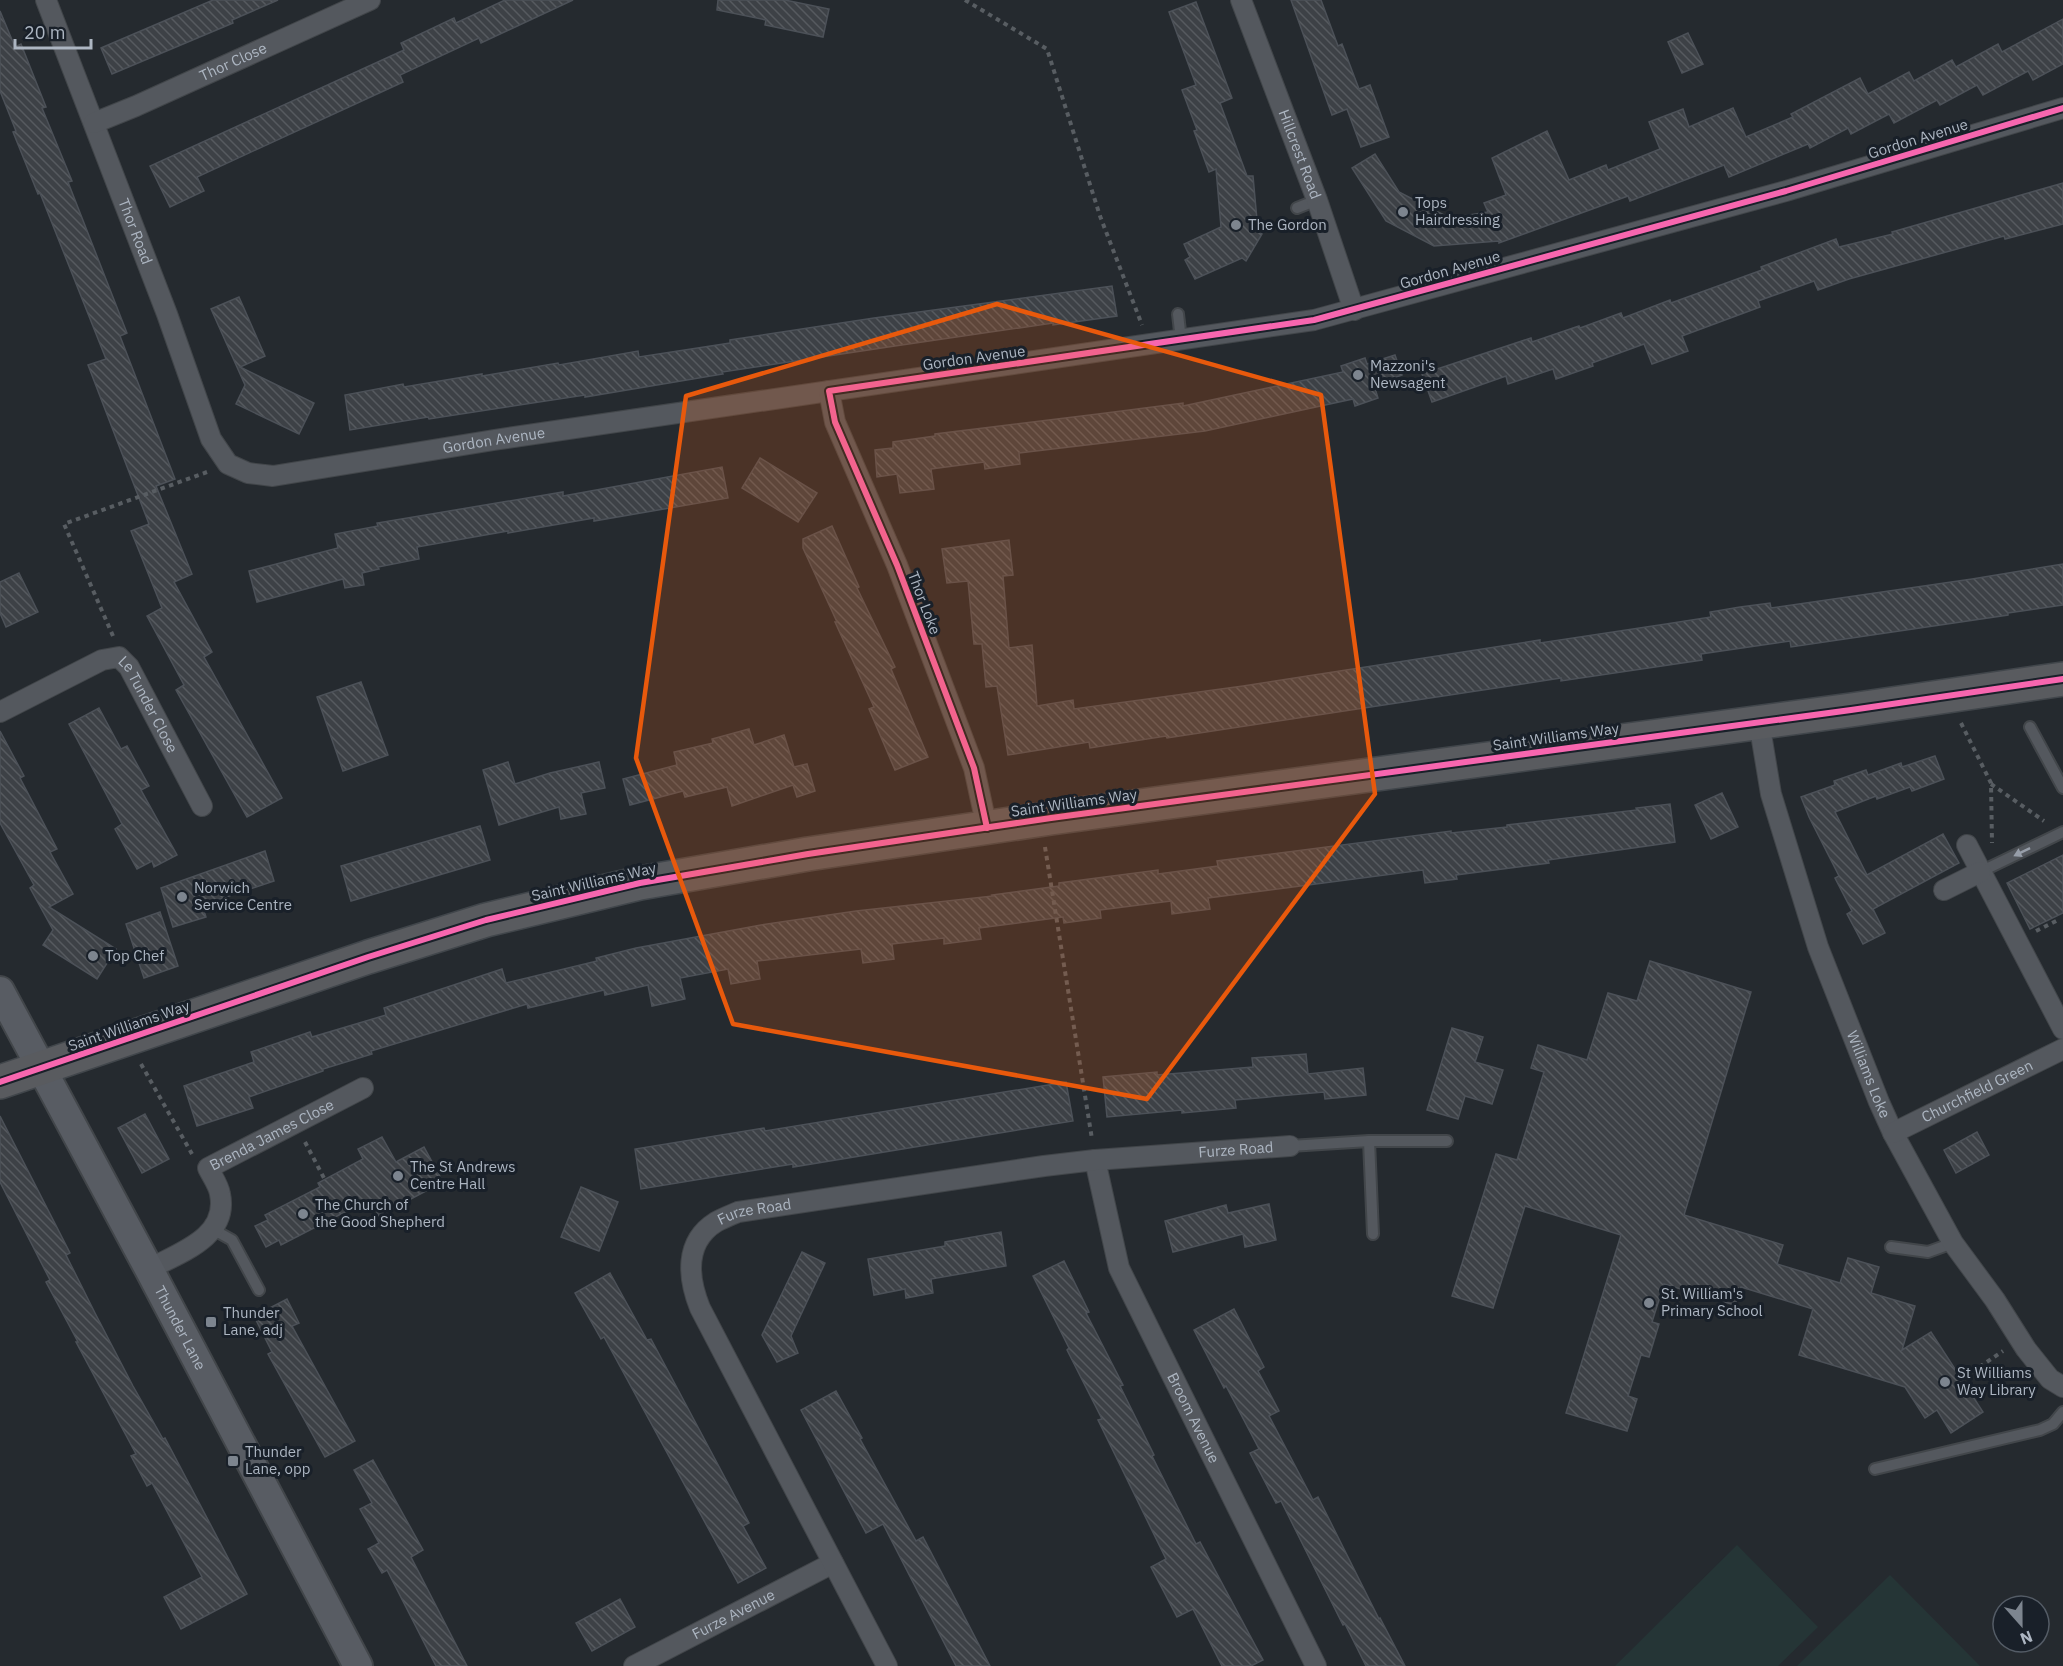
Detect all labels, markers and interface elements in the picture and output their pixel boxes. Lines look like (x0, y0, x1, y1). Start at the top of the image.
scale bar (15, 12, 92, 50)
text: 20 m (24, 21, 66, 44)
street label: Thor Close (196, 38, 270, 85)
street label: Hillcrest Road (1274, 107, 1326, 201)
street label: Gordon Avenue (1866, 114, 1970, 163)
place label: Tops Hairdressing (1415, 193, 1500, 229)
street label: Thor Road (114, 196, 157, 267)
marker: Tops Hairdressing (1396, 205, 1410, 219)
place label: The Gordon (1248, 215, 1327, 234)
marker: The Gordon (1229, 218, 1243, 232)
street label: Gordon Avenue (1397, 246, 1502, 293)
street label: Gordon Avenue (921, 341, 1026, 374)
place label: Mazzoni's Newsagent (1370, 356, 1445, 392)
marker: Mazzoni's Newsagent (1351, 368, 1365, 382)
street label: Gordon Avenue (441, 423, 546, 457)
street label: Thor Loke (904, 569, 945, 637)
street label: Le Tunder Close (114, 652, 182, 756)
street label: Saint Williams Way (1492, 718, 1621, 755)
street label: Saint Williams Way (1010, 784, 1139, 821)
one-way arrow (2013, 847, 2030, 856)
street label: Saint Williams Way (530, 858, 659, 905)
place label: Norwich Service Centre (194, 878, 292, 914)
marker: Norwich Service Centre (175, 890, 189, 904)
place label: Top Chef (105, 946, 164, 965)
marker: Top Chef (86, 949, 100, 963)
street label: Saint Williams Way (66, 996, 193, 1055)
street label: Williams Loke (1843, 1028, 1895, 1121)
street label: Churchfield Green (1918, 1055, 2036, 1126)
street label: Brenda James Close (206, 1095, 337, 1175)
street label: Furze Road (1198, 1137, 1274, 1162)
place label: The St Andrews Centre Hall (410, 1157, 516, 1193)
marker: The St Andrews Centre Hall (391, 1169, 405, 1183)
street label: Furze Road (714, 1194, 792, 1229)
place label: The Church of the Good Shepherd (315, 1195, 445, 1231)
marker: The Church of the Good Shepherd (296, 1207, 310, 1221)
street label: Thunder Lane (151, 1282, 210, 1373)
place label: St. William's Primary School (1661, 1284, 1763, 1320)
marker: St. William's Primary School (1642, 1296, 1656, 1310)
place label: Thunder Lane, adj (223, 1303, 283, 1339)
marker: Thunder Lane, adj (204, 1315, 218, 1329)
place label: St Williams Way Library (1957, 1363, 2036, 1399)
street label: Broom Avenue (1163, 1369, 1224, 1466)
marker: St Williams Way Library (1938, 1375, 1952, 1389)
place label: Thunder Lane, opp (245, 1442, 310, 1478)
marker: Thunder Lane, opp (226, 1454, 240, 1468)
street label: Furze Avenue (689, 1585, 778, 1643)
north arrow (1991, 1594, 2051, 1654)
text: N (2017, 1627, 2035, 1649)

